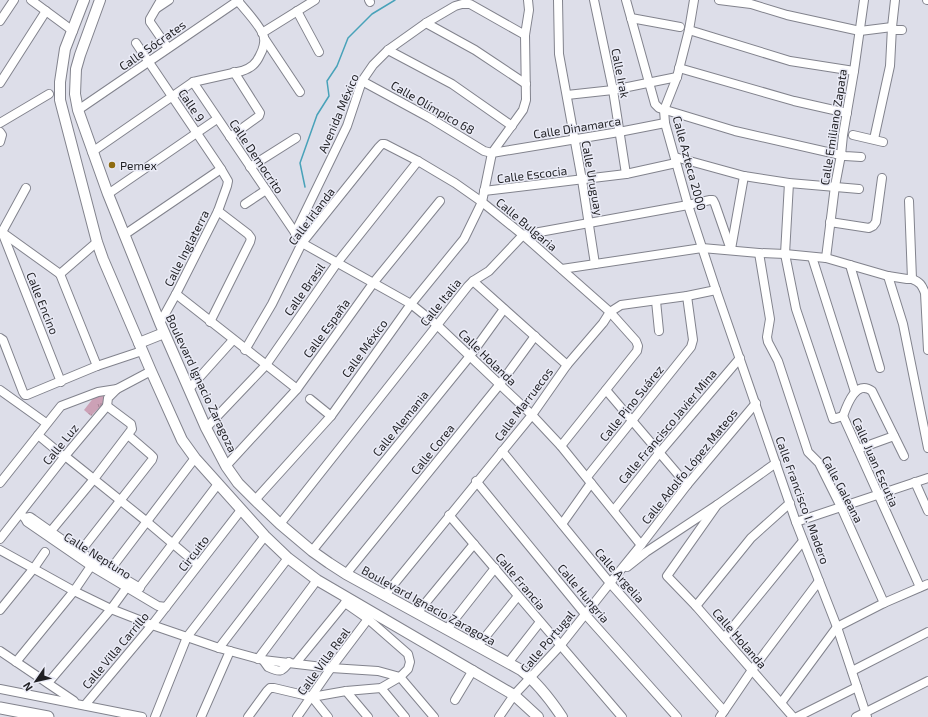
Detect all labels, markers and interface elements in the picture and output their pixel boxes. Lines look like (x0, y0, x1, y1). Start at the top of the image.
street label: Calle Sócrates (116, 17, 188, 73)
street label: Calle Irak (609, 47, 633, 99)
street label: Calle Emiliano Zapata (817, 68, 849, 186)
street label: Avenida México (315, 71, 361, 155)
street label: Calle Olímpico 68 (389, 77, 477, 137)
street label: Calle 9 (176, 86, 208, 124)
street label: Calle Dinamarca (532, 113, 622, 141)
street label: Calle Azteca 2000 (671, 114, 709, 212)
street label: Calle Democrito (227, 116, 287, 196)
street label: Calle Uruguay (580, 139, 607, 217)
place label: Pemex (120, 158, 157, 172)
marker: Pemex (107, 160, 117, 170)
street label: Calle Escocia (496, 163, 568, 185)
street label: Calle Irlanda (285, 185, 337, 247)
street label: Calle Bulgaria (494, 194, 560, 254)
street label: Calle Inglaterra (161, 207, 211, 289)
street label: Calle Brasil (281, 260, 328, 318)
street label: Calle Encino (24, 270, 62, 336)
street label: Calle Italia (417, 275, 463, 329)
street label: Calle España (300, 296, 352, 360)
street label: Boulevard Ignacio Zaragoza (164, 312, 240, 454)
street label: Calle México (338, 316, 390, 380)
street label: Calle Holanda (456, 326, 520, 388)
street label: Calle Pino Suárez (596, 362, 666, 444)
street label: Calle Marruecos (491, 364, 555, 444)
street label: Calle Francisco Javier Mina (615, 366, 719, 486)
street label: Calle Alemania (369, 387, 431, 459)
street label: Calle Adolfo López Mateos (638, 406, 740, 526)
street label: Calle Juan Escutia (850, 415, 902, 509)
street label: Calle Luz (39, 421, 81, 467)
street label: Calle Corea (407, 421, 457, 477)
street label: Calle Francisco I. Madero (773, 434, 833, 566)
street label: Calle Galeana (819, 453, 867, 525)
street label: Calle Neptuno (62, 529, 134, 581)
street label: Circuito (175, 532, 211, 574)
street label: Calle Argelia (592, 545, 648, 605)
street label: Calle Francia (493, 550, 549, 612)
street label: Calle Hungria (555, 561, 613, 625)
street label: Boulevard Ignacio Zaragoza (360, 562, 498, 648)
street label: Calle Holanda (710, 605, 770, 671)
street label: Calle Portugal (517, 607, 577, 675)
street label: Calle Villa Carrillo (79, 609, 151, 691)
street label: Calle Villa Real (294, 624, 352, 697)
north arrow (16, 661, 56, 701)
text: N (20, 680, 35, 694)

